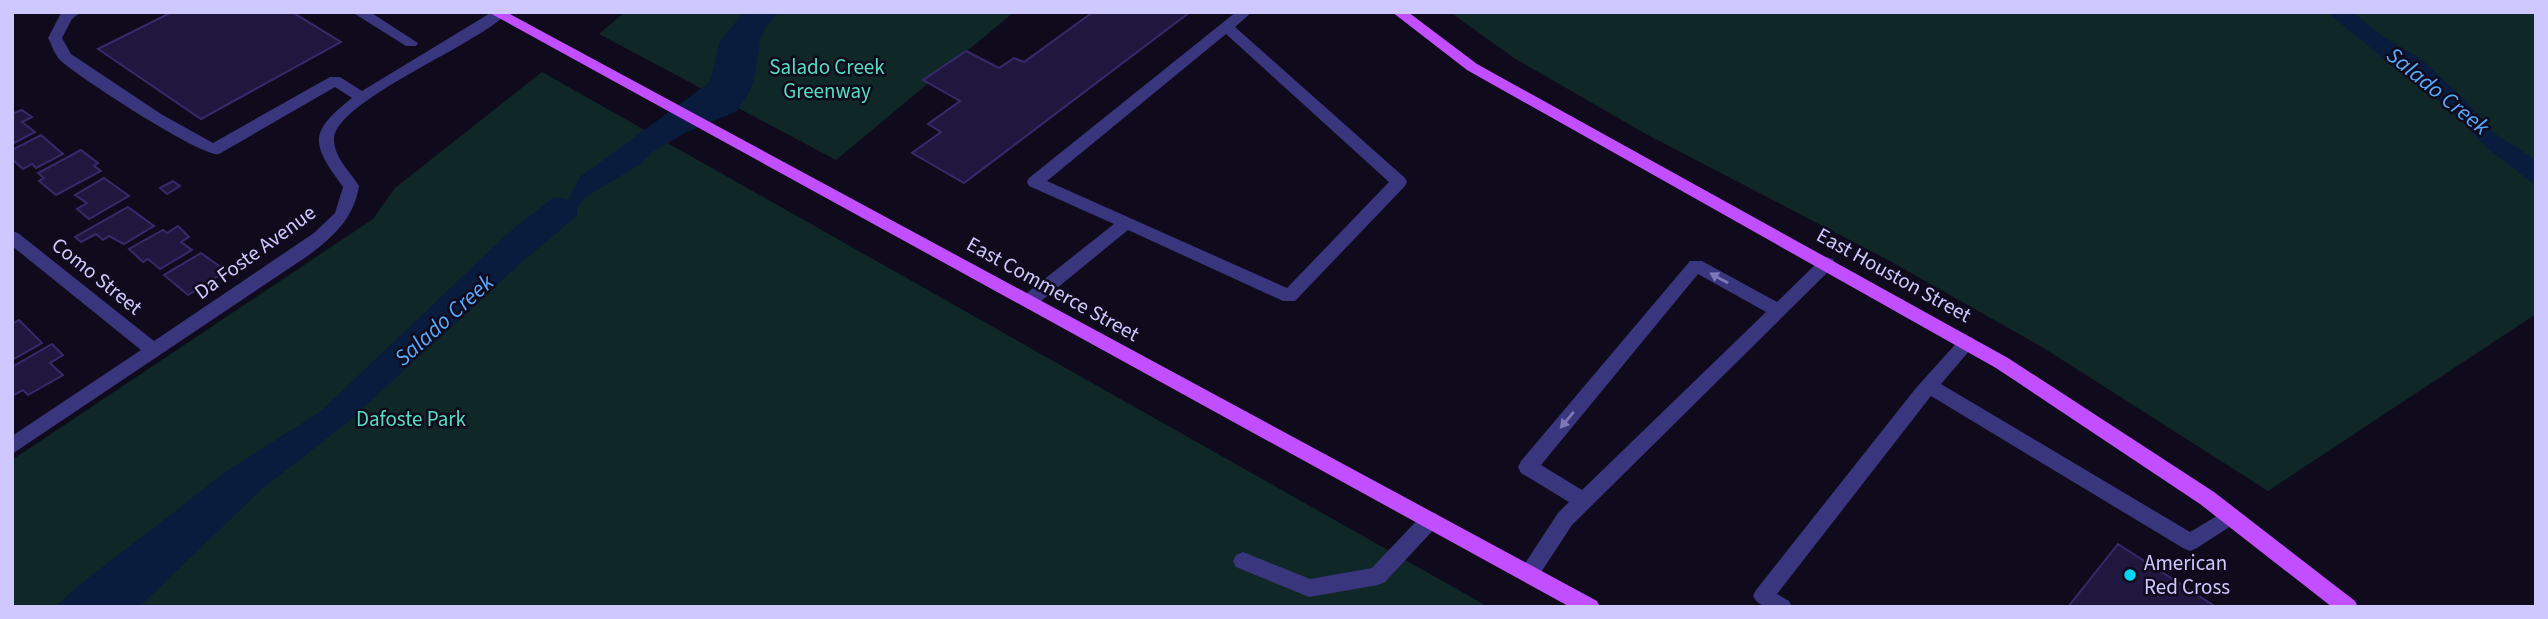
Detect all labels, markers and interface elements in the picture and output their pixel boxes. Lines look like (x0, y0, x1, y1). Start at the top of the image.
water label: Salado Creek (2379, 39, 2497, 144)
park label: Salado Creek Greenway (769, 52, 885, 106)
street label: Da Foste Avenue (188, 198, 322, 306)
street label: East Houston Street (1811, 220, 1977, 330)
street label: East Commerce Street (961, 229, 1145, 349)
street label: Como Street (45, 230, 149, 322)
water label: Salado Creek (387, 266, 502, 374)
one-way arrow (1709, 272, 1728, 284)
park label: Dafoste Park (356, 404, 467, 434)
one-way arrow (1560, 411, 1575, 428)
place label: American Red Cross (2144, 548, 2230, 602)
marker: American Red Cross (2122, 567, 2138, 583)

